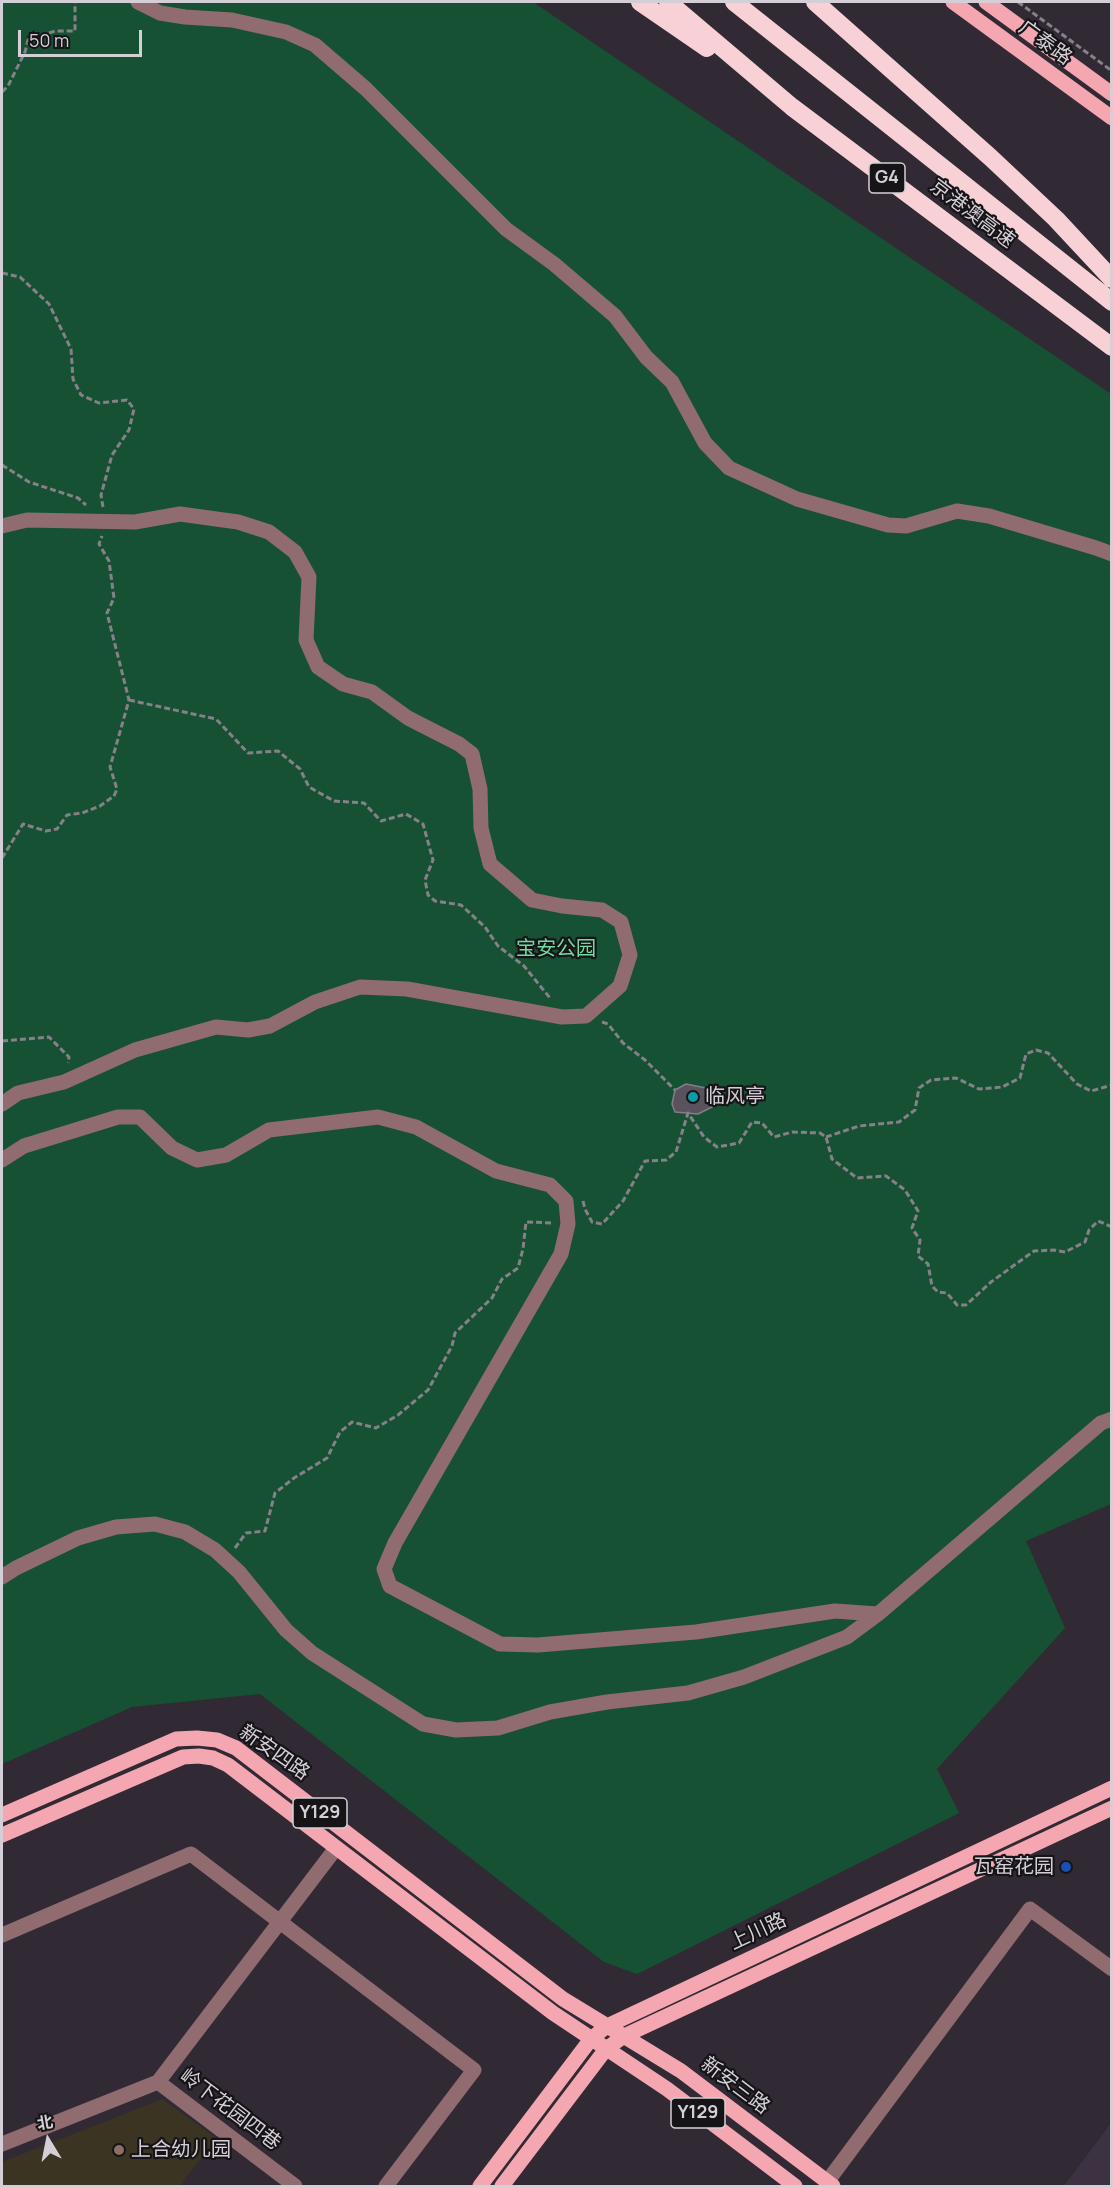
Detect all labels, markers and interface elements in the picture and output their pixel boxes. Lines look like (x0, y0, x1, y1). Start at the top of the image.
street label: 广泰路 (1014, 16, 1076, 70)
scale bar (21, 18, 146, 56)
text: 50 m (29, 28, 69, 52)
road number: G4 (869, 163, 905, 193)
street label: 京港澳高速 (925, 174, 1019, 254)
park label: 宝安公园 (516, 937, 596, 961)
place label: 临风亭 (705, 1085, 765, 1109)
marker: 临风亭 (686, 1090, 700, 1104)
street label: 新安四路 (234, 1720, 314, 1786)
road number: Y129 (293, 1798, 347, 1828)
place label: 瓦窑花园 (974, 1855, 1054, 1879)
marker: 瓦窑花园 (1059, 1860, 1073, 1874)
street label: 上川路 (726, 1908, 790, 1956)
street label: 新安三路 (696, 2052, 774, 2120)
street label: 岭下花园四巷 (175, 2064, 285, 2156)
road number: Y129 (671, 2098, 725, 2128)
north arrow (18, 2110, 78, 2170)
text: 北 (35, 2110, 55, 2134)
place label: 上合幼儿园 (131, 2138, 231, 2162)
marker: 上合幼儿园 (112, 2143, 126, 2157)

